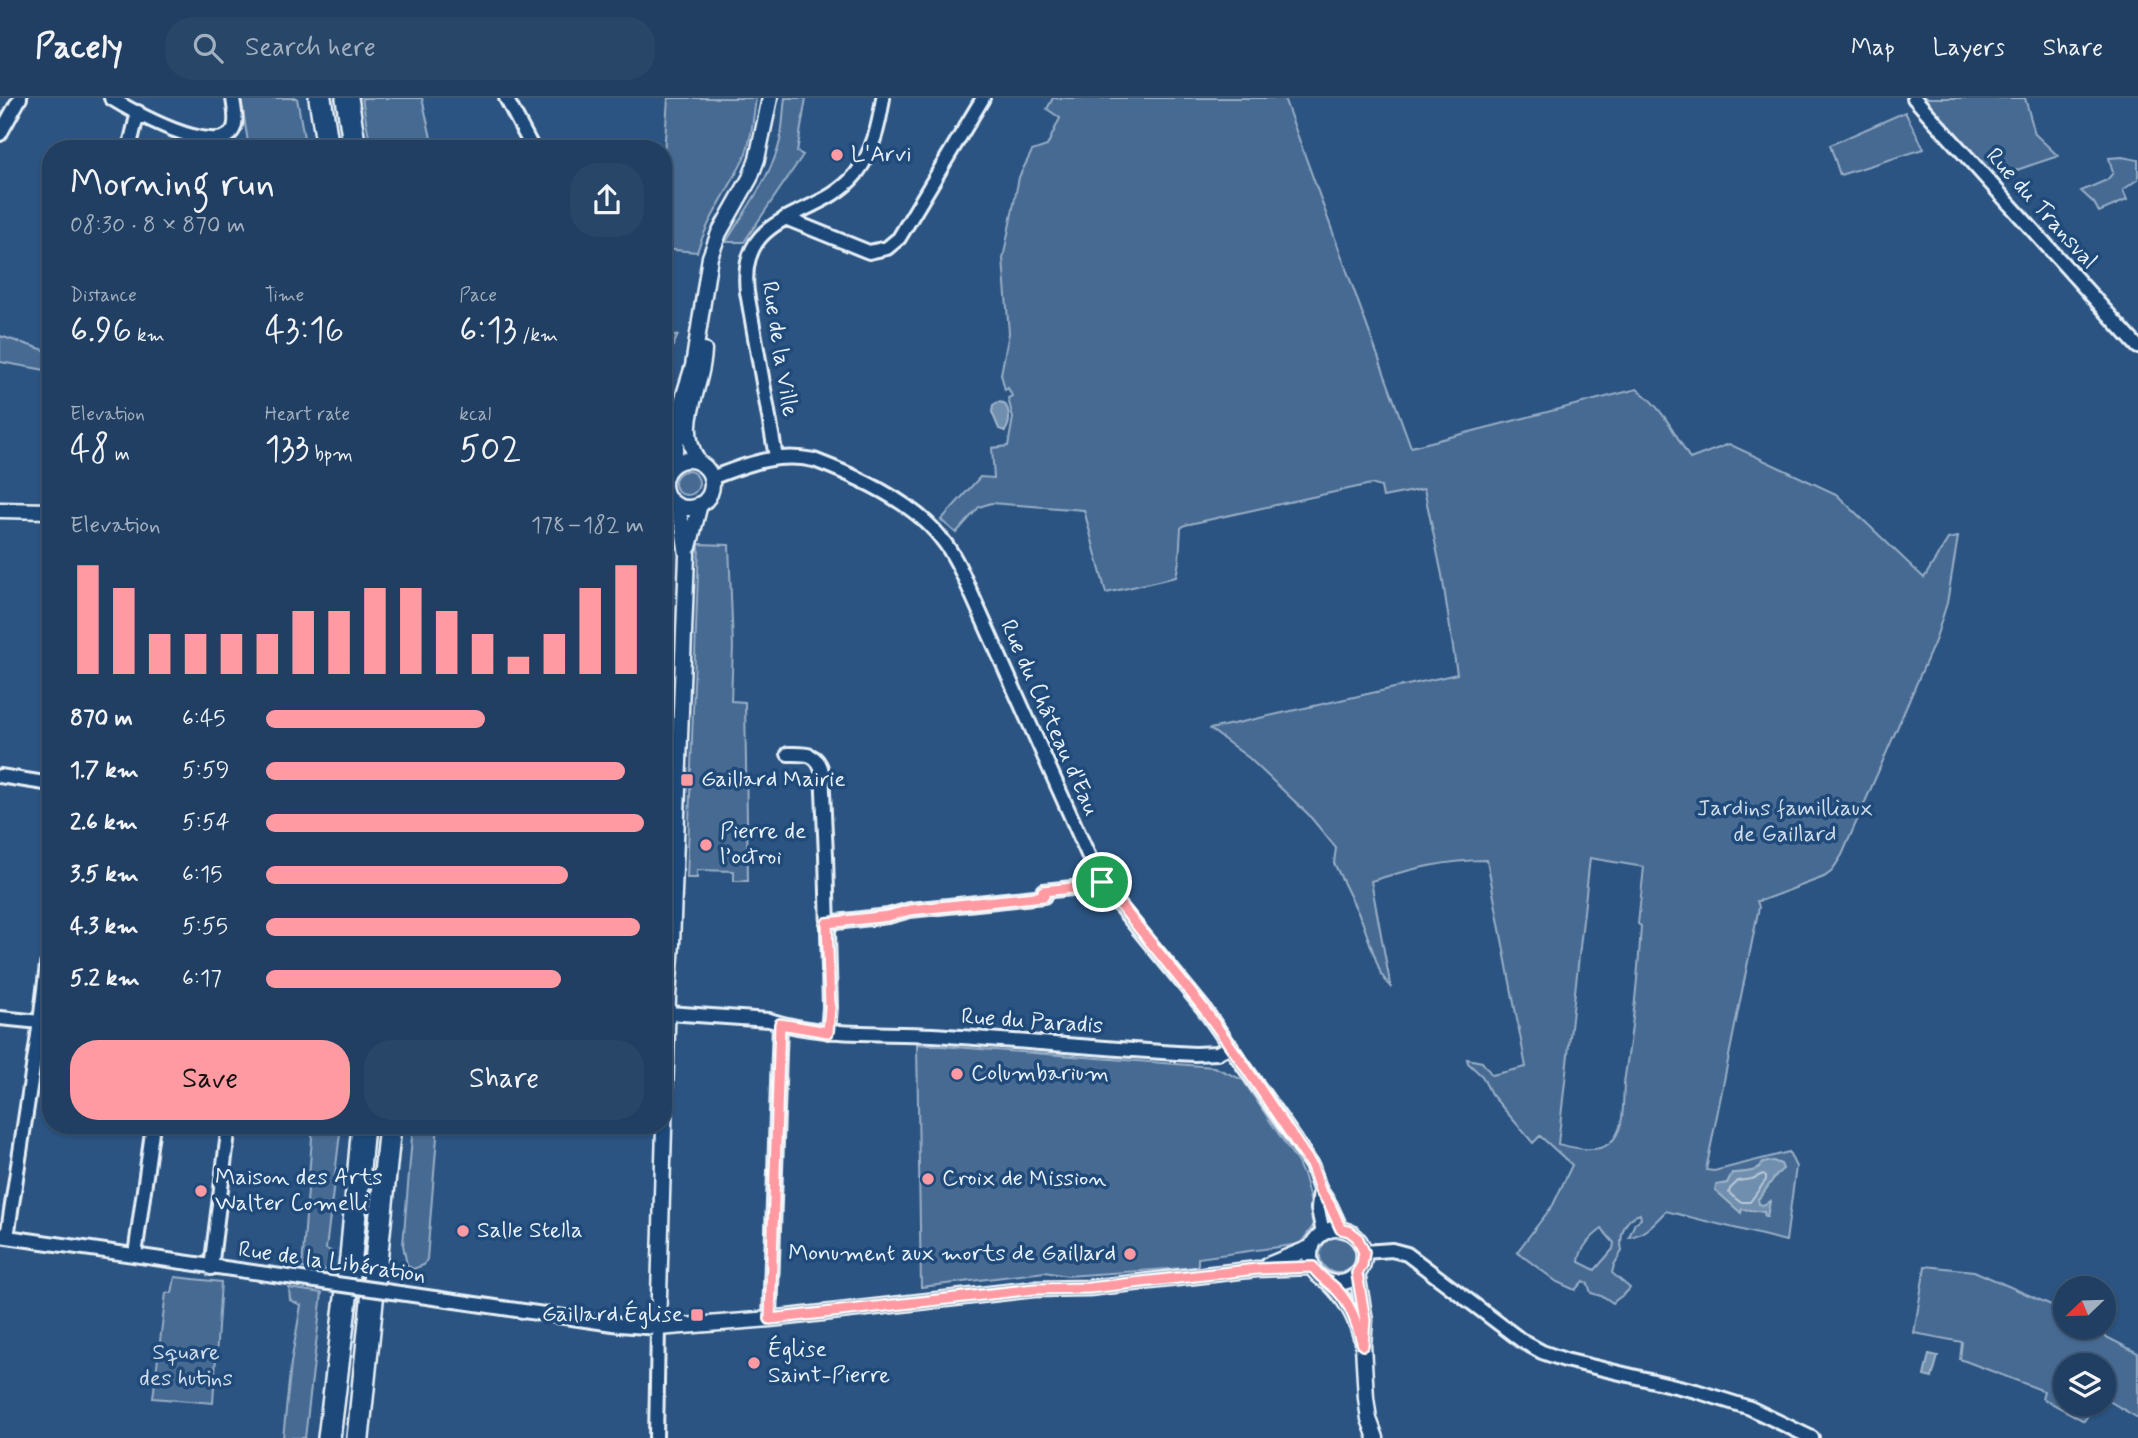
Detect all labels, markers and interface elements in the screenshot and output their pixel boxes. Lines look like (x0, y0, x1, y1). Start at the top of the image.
search box (165, 17, 655, 80)
text: Pacely (35, 26, 123, 70)
icon: search (189, 29, 227, 67)
text: Search here (245, 31, 376, 65)
text: Map (1851, 33, 1895, 64)
text: Layers (1933, 33, 2005, 64)
text: Share (2043, 33, 2103, 64)
place label: L'Arvi (851, 140, 912, 170)
street label: Rue du Transval (1979, 142, 2103, 276)
marker: L'Arvi (829, 147, 845, 163)
text: Morning run (70, 160, 275, 209)
button: share (570, 163, 644, 237)
text: 08:30 · 8 × 870 m (70, 211, 245, 241)
street label: Rue de la Ville (754, 279, 805, 419)
text: Distance (70, 283, 137, 308)
text: Time (265, 283, 304, 308)
text: Pace (459, 283, 497, 308)
text: 6.96 (70, 308, 132, 354)
text: 43:16 (265, 308, 344, 354)
text: 6:13 (459, 308, 517, 354)
text: km (132, 323, 165, 348)
text: /km (517, 323, 558, 348)
text: Elevation (70, 402, 145, 427)
text: Heart rate (265, 402, 350, 427)
text: kcal (459, 402, 491, 427)
text: 48 (70, 427, 110, 473)
text: 133 (265, 427, 309, 473)
text: 502 (459, 427, 521, 473)
text: m (110, 442, 130, 467)
text: bpm (309, 442, 353, 467)
text: Elevation (70, 511, 161, 541)
text: 178–182 m (531, 511, 644, 541)
street label: Rue du Château d'Eau (992, 615, 1106, 821)
text: 870 m (70, 704, 133, 734)
text: 6:45 (182, 704, 226, 734)
text: 1.7 km (70, 756, 139, 786)
text: 5:59 (182, 756, 229, 786)
place label: Gaillard Mairie (701, 765, 846, 795)
marker: Gaillard Mairie (679, 772, 695, 788)
park label: Jardins familliaux de Gaillard (1697, 794, 1873, 850)
text: 2.6 km (70, 808, 138, 838)
text: 5:54 (182, 808, 230, 838)
place label: Pierre de l’octroi (720, 817, 806, 873)
marker: Pierre de l’octroi (698, 837, 714, 853)
pin (1072, 852, 1132, 912)
text: 3.5 km (70, 860, 139, 890)
text: 6:15 (182, 860, 222, 890)
icon: arrive (1083, 863, 1121, 901)
text: 4.3 km (70, 912, 138, 942)
text: 5:55 (182, 912, 228, 942)
text: 5.2 km (70, 964, 140, 994)
text: 6:17 (182, 964, 222, 994)
street label: Rue du Paradis (960, 1002, 1104, 1042)
button: Save (70, 1040, 350, 1120)
button: Share (364, 1040, 644, 1120)
place label: Columbarium (971, 1059, 1109, 1089)
marker: Columbarium (949, 1066, 965, 1082)
place label: Maison des Arts Walter Comelli (215, 1163, 383, 1219)
place label: Croix de Mission (942, 1164, 1106, 1194)
marker: Croix de Mission (920, 1171, 936, 1187)
marker: Maison des Arts Walter Comelli (193, 1183, 209, 1199)
place label: Salle Stella (477, 1216, 583, 1246)
marker: Salle Stella (455, 1223, 471, 1239)
street label: Rue de la Libération (236, 1235, 428, 1291)
place label: Monument aux morts de Gaillard (788, 1239, 1116, 1269)
marker: Monument aux morts de Gaillard (1122, 1246, 1138, 1262)
north arrow (2053, 1276, 2116, 1339)
map controls (2053, 1276, 2116, 1416)
place label: Gaillard Église (542, 1299, 683, 1330)
marker: Gaillard Église (689, 1307, 705, 1323)
place label: Église Saint-Pierre (768, 1334, 890, 1391)
park label: Square des hutins (139, 1338, 233, 1394)
button: layers (2053, 1353, 2116, 1416)
marker: Église Saint-Pierre (746, 1355, 762, 1371)

